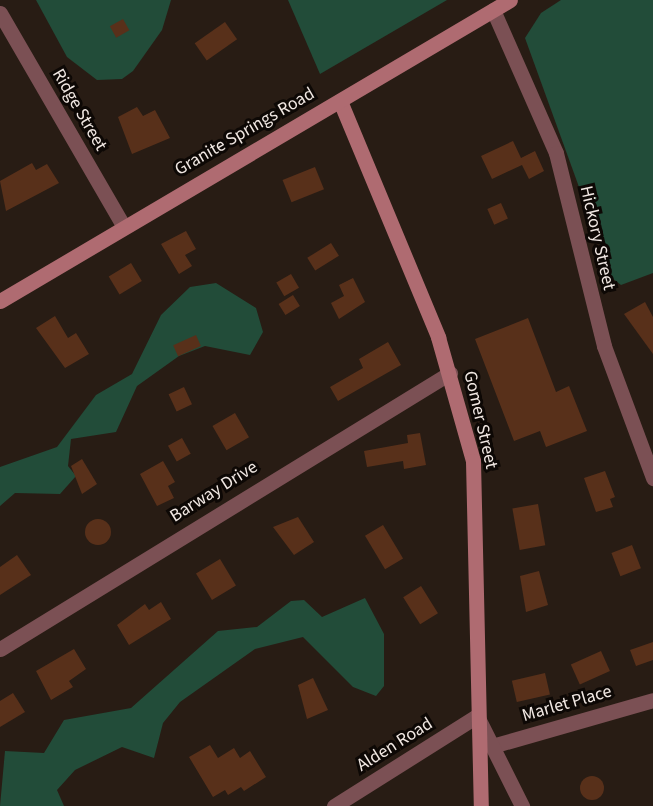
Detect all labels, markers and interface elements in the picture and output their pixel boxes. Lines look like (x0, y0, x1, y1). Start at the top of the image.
street label: Ridge Street (47, 65, 111, 155)
street label: Granite Springs Road (171, 83, 319, 181)
street label: Hickory Street (574, 184, 620, 292)
street label: Gomer Street (458, 369, 502, 471)
street label: Barway Drive (166, 457, 262, 527)
street label: Marlet Place (520, 681, 614, 727)
street label: Alden Road (353, 713, 437, 777)

